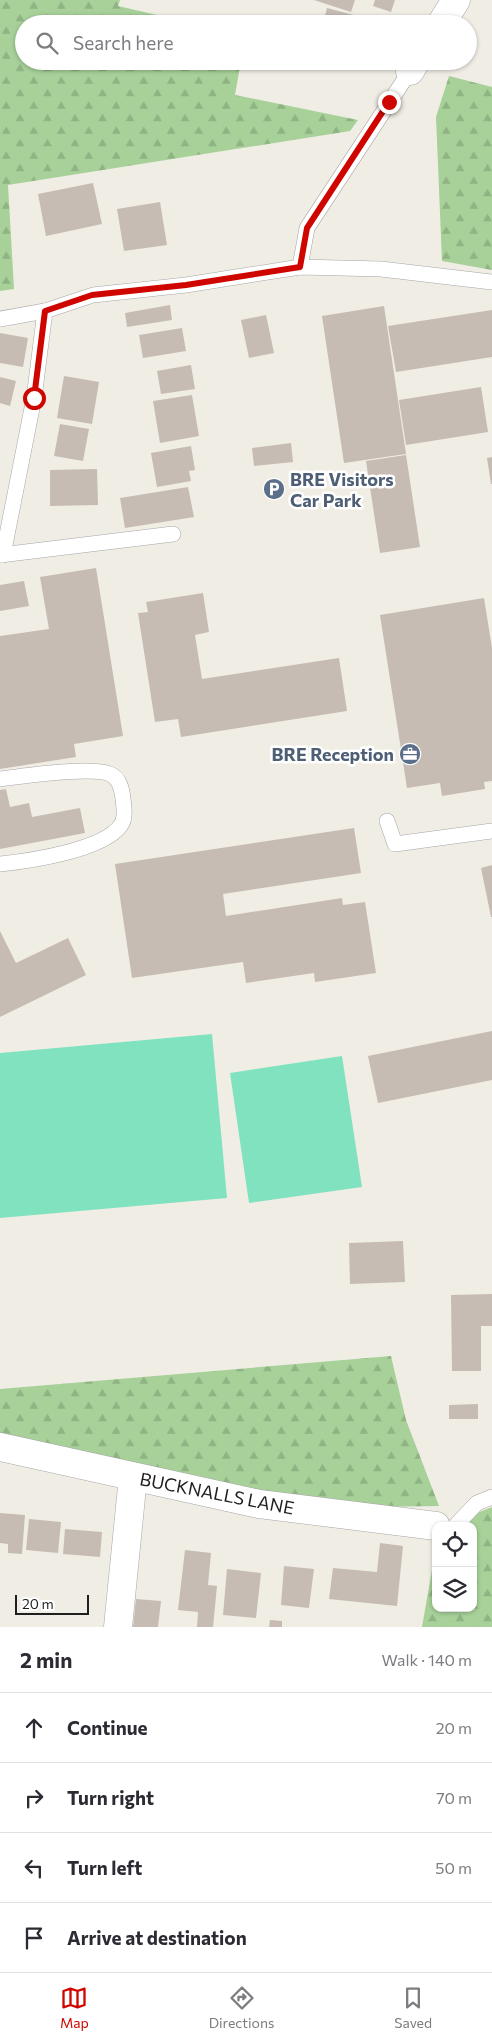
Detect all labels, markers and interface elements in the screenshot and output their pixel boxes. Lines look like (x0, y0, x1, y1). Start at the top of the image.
search box (15, 15, 477, 70)
icon: search (33, 29, 61, 57)
text: Search here (73, 31, 173, 54)
route end (378, 91, 401, 114)
route start (23, 387, 46, 410)
place label: BRE Visitors Car Park (290, 468, 394, 511)
parking icon: BRE Visitors Car Park (262, 477, 286, 501)
office icon: BRE Reception (398, 742, 422, 766)
place label: BRE Reception (272, 743, 394, 765)
street label: BUCKNALLS LANE (138, 1467, 296, 1519)
map controls (432, 1522, 477, 1612)
button: locate (432, 1522, 477, 1567)
button: layers (432, 1567, 477, 1612)
scale bar (15, 1592, 89, 1615)
text: 20 m (22, 1595, 54, 1612)
text: 2 min (20, 1647, 72, 1672)
text: Walk · 140 m (382, 1650, 472, 1669)
icon: ahead (20, 1714, 48, 1742)
text: Continue (67, 1716, 147, 1739)
text: 20 m (436, 1718, 472, 1737)
icon: right (20, 1784, 48, 1812)
text: Turn right (67, 1786, 154, 1809)
text: 70 m (436, 1788, 472, 1807)
icon: left (20, 1854, 48, 1882)
text: Turn left (67, 1856, 142, 1879)
text: 50 m (435, 1858, 472, 1877)
icon: arrive (20, 1924, 48, 1952)
text: Arrive at destination (67, 1926, 247, 1949)
tab: Map (60, 1984, 89, 2031)
tab: Directions (209, 1984, 274, 2031)
tab: Saved (394, 1984, 432, 2031)

